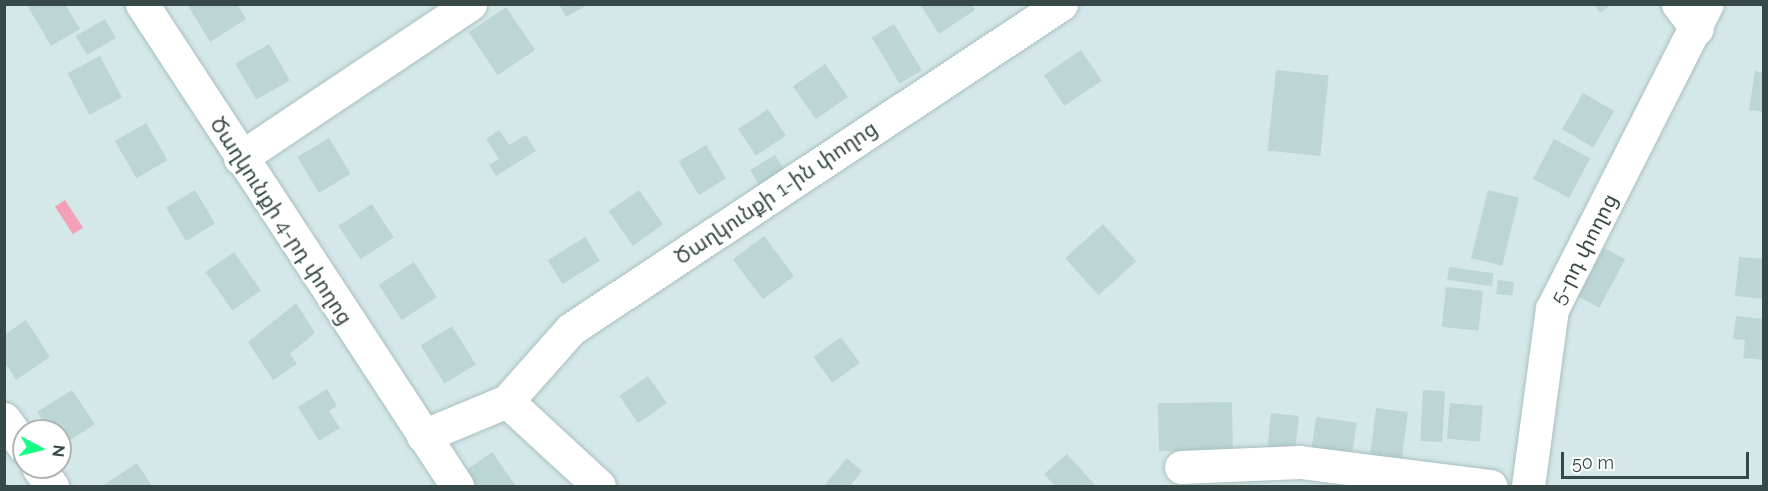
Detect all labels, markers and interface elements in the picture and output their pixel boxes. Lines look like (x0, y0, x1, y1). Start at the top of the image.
street label: Ծաղկունքի 4-րդ փողոց (204, 113, 358, 329)
street label: Ծաղկունքի 1-ին փողոց (670, 116, 882, 270)
street label: 5-րդ փողոց (1545, 189, 1623, 309)
north arrow (12, 419, 72, 479)
scale bar (1564, 440, 1752, 478)
text: N (48, 444, 69, 458)
text: 50 m (1572, 452, 1614, 473)

